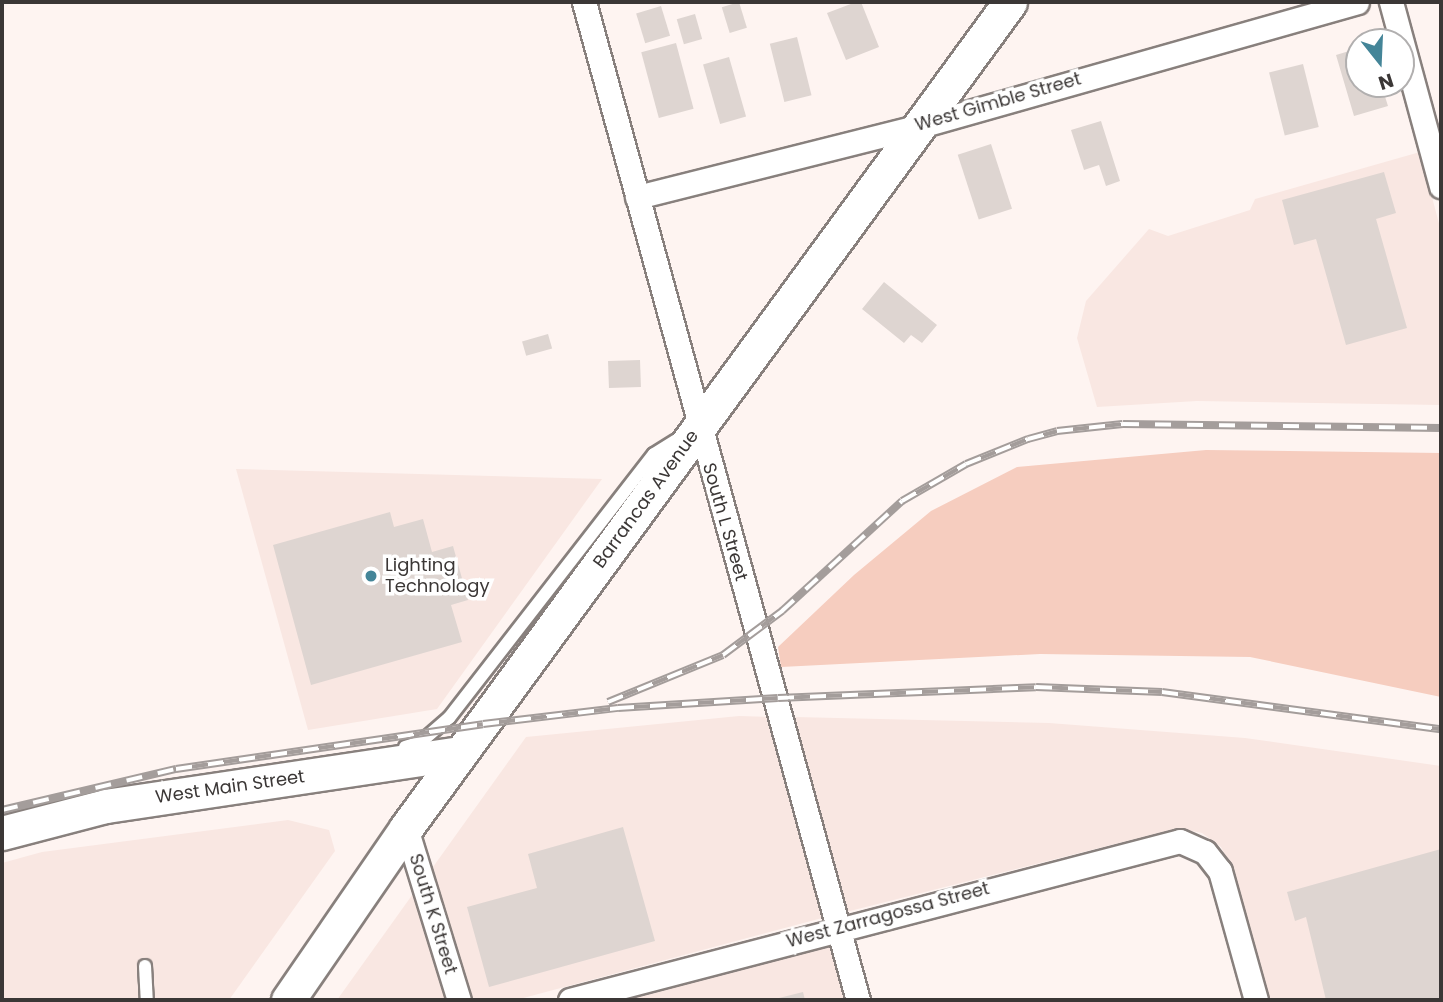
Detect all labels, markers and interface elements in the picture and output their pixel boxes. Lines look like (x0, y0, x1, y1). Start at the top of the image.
north arrow (1345, 28, 1415, 98)
text: N (1375, 66, 1397, 97)
street label: West Gimble Street (912, 68, 1084, 136)
street label: Barrancas Avenue (589, 426, 703, 572)
street label: South L Street (698, 460, 752, 584)
place label: Lighting Technology (385, 555, 490, 598)
marker: Lighting Technology (363, 568, 379, 584)
street label: West Main Street (154, 766, 306, 808)
street label: South K Street (404, 851, 462, 977)
street label: West Zarragossa Street (784, 878, 992, 952)

